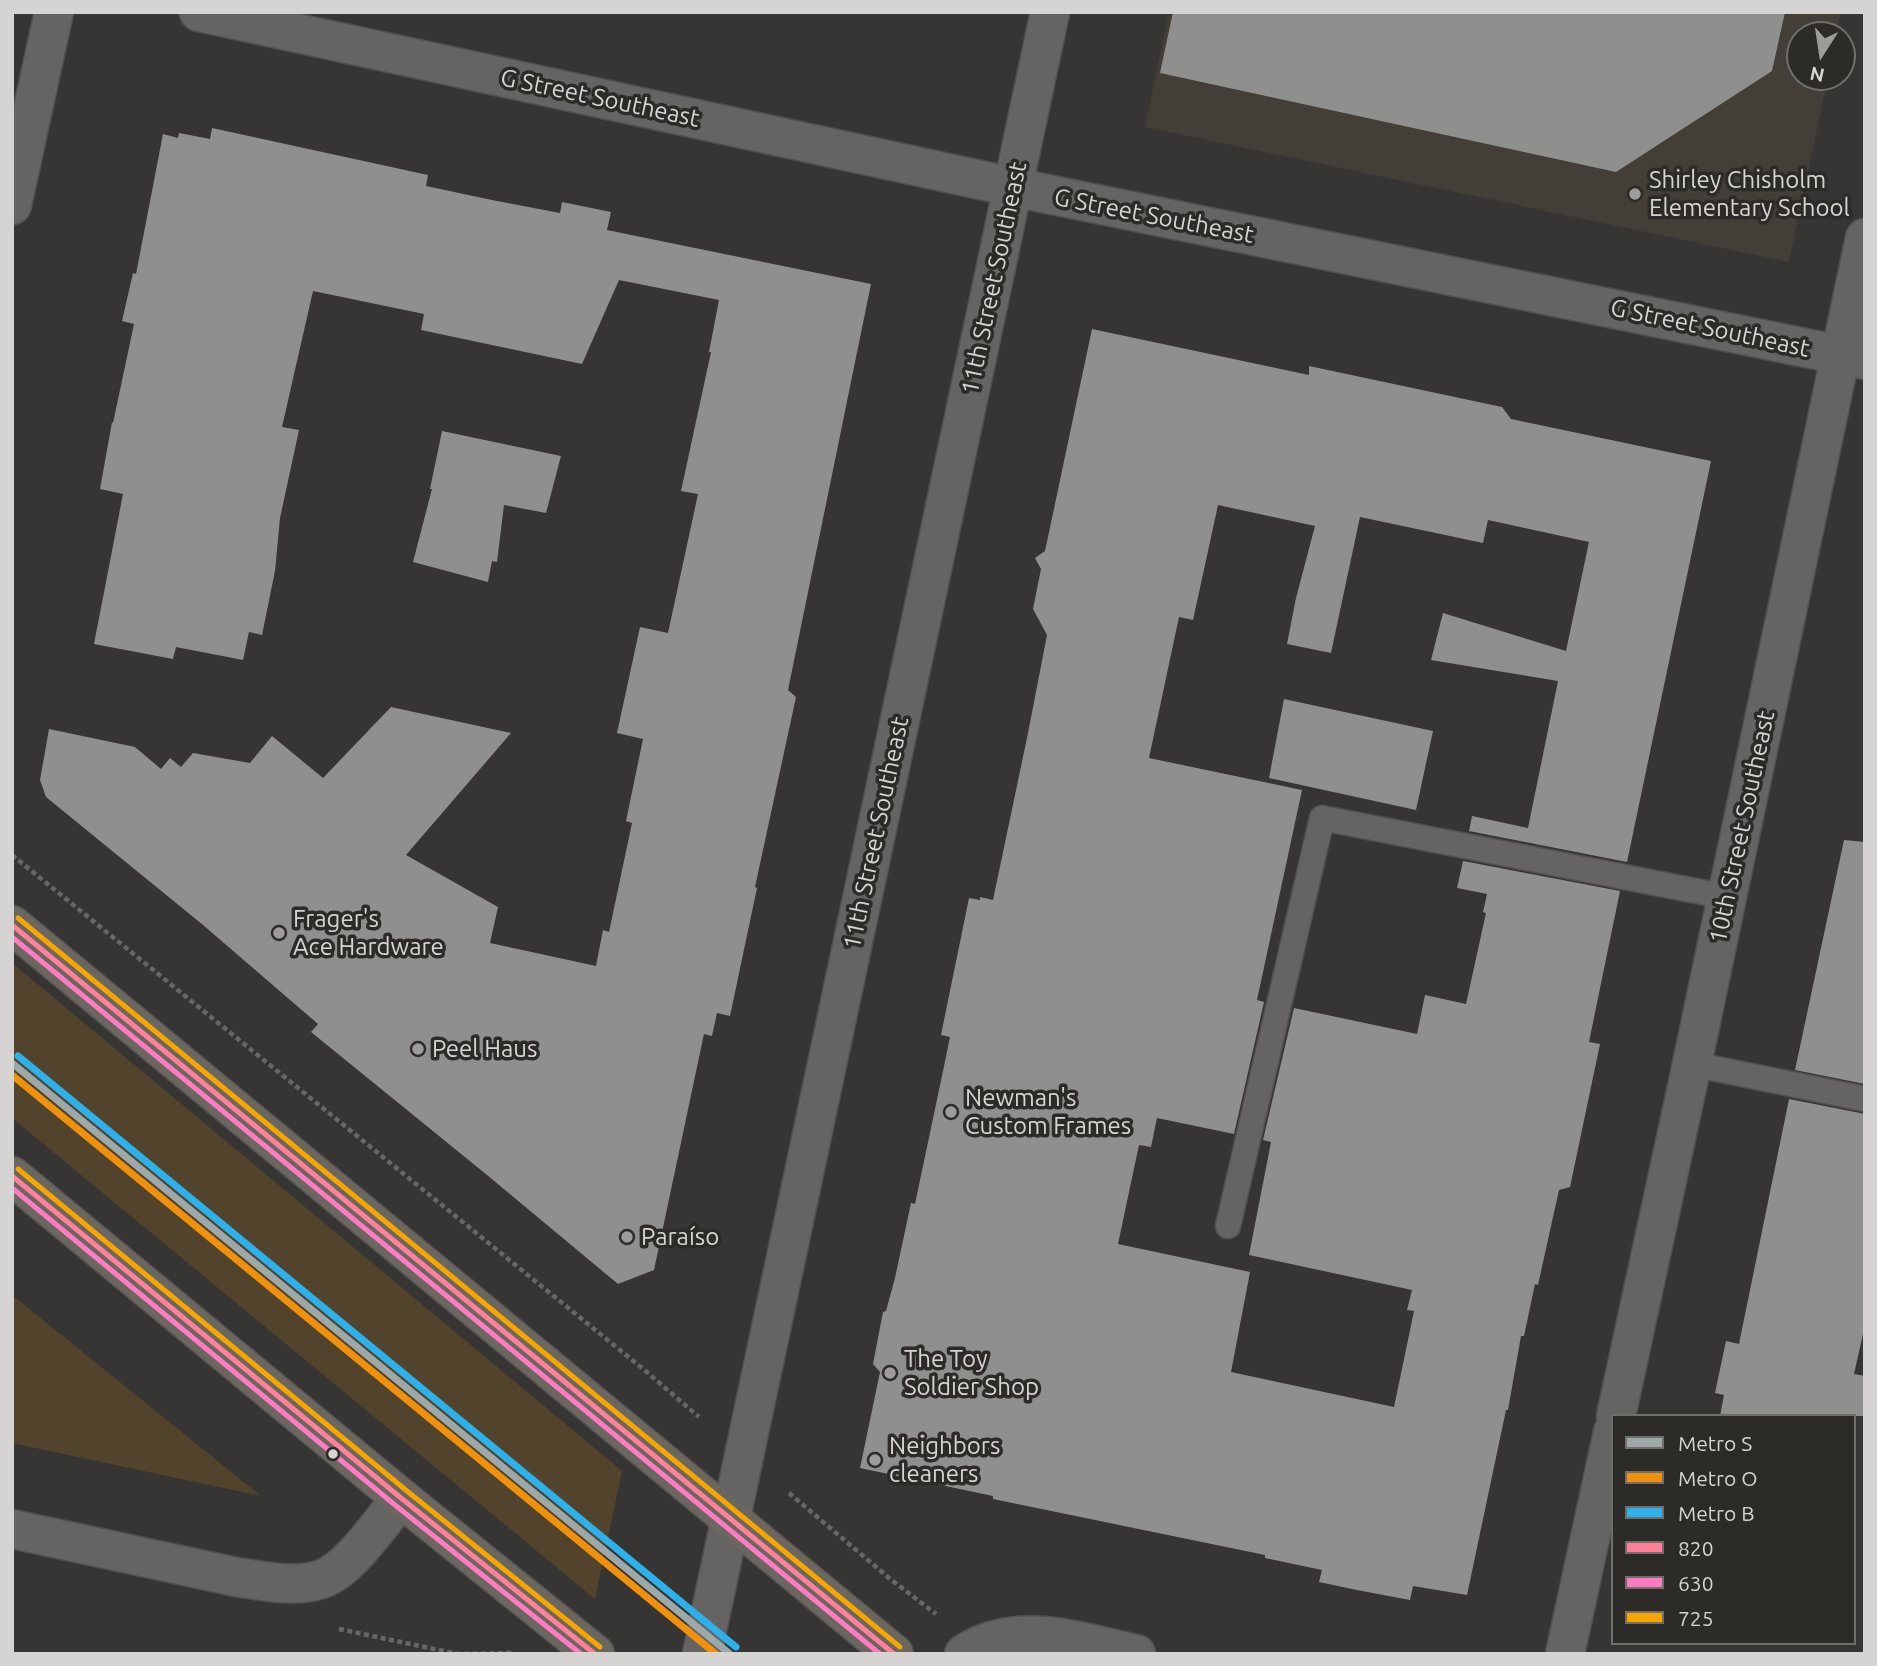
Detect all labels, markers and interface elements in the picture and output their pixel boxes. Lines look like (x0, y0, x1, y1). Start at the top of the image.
north arrow (1786, 21, 1856, 91)
text: N (1808, 62, 1826, 87)
street label: G Street Southeast (498, 63, 702, 133)
street label: 11th Street Southeast (955, 159, 1033, 397)
place label: Shirley Chisholm Elementary School (1649, 166, 1850, 222)
street label: G Street Southeast (1052, 183, 1256, 249)
marker: Shirley Chisholm Elementary School (1627, 186, 1643, 202)
street label: G Street Southeast (1608, 293, 1812, 363)
street label: 10th Street Southeast (1703, 708, 1781, 946)
street label: 11th Street Southeast (837, 714, 915, 952)
place label: Frager's Ace Hardware (293, 905, 444, 961)
marker: Frager's Ace Hardware (271, 925, 287, 941)
place label: Peel Haus (432, 1035, 537, 1063)
marker: Peel Haus (410, 1041, 426, 1057)
place label: Newman's Custom Frames (965, 1084, 1131, 1140)
marker: Newman's Custom Frames (943, 1104, 959, 1120)
place label: Paraíso (641, 1223, 719, 1251)
marker: Paraíso (619, 1229, 635, 1245)
place label: The Toy Soldier Shop (904, 1345, 1039, 1401)
marker: The Toy Soldier Shop (882, 1365, 898, 1381)
legend (1611, 1414, 1856, 1645)
text: Metro S (1678, 1431, 1752, 1455)
place label: Neighbors cleaners (889, 1432, 1000, 1488)
unlabelled marker (326, 1447, 340, 1461)
marker: Neighbors cleaners (867, 1452, 883, 1468)
text: Metro O (1678, 1466, 1757, 1490)
text: Metro B (1678, 1501, 1754, 1525)
text: 820 (1678, 1536, 1714, 1560)
text: 630 (1678, 1571, 1714, 1595)
text: 725 (1678, 1606, 1714, 1630)

